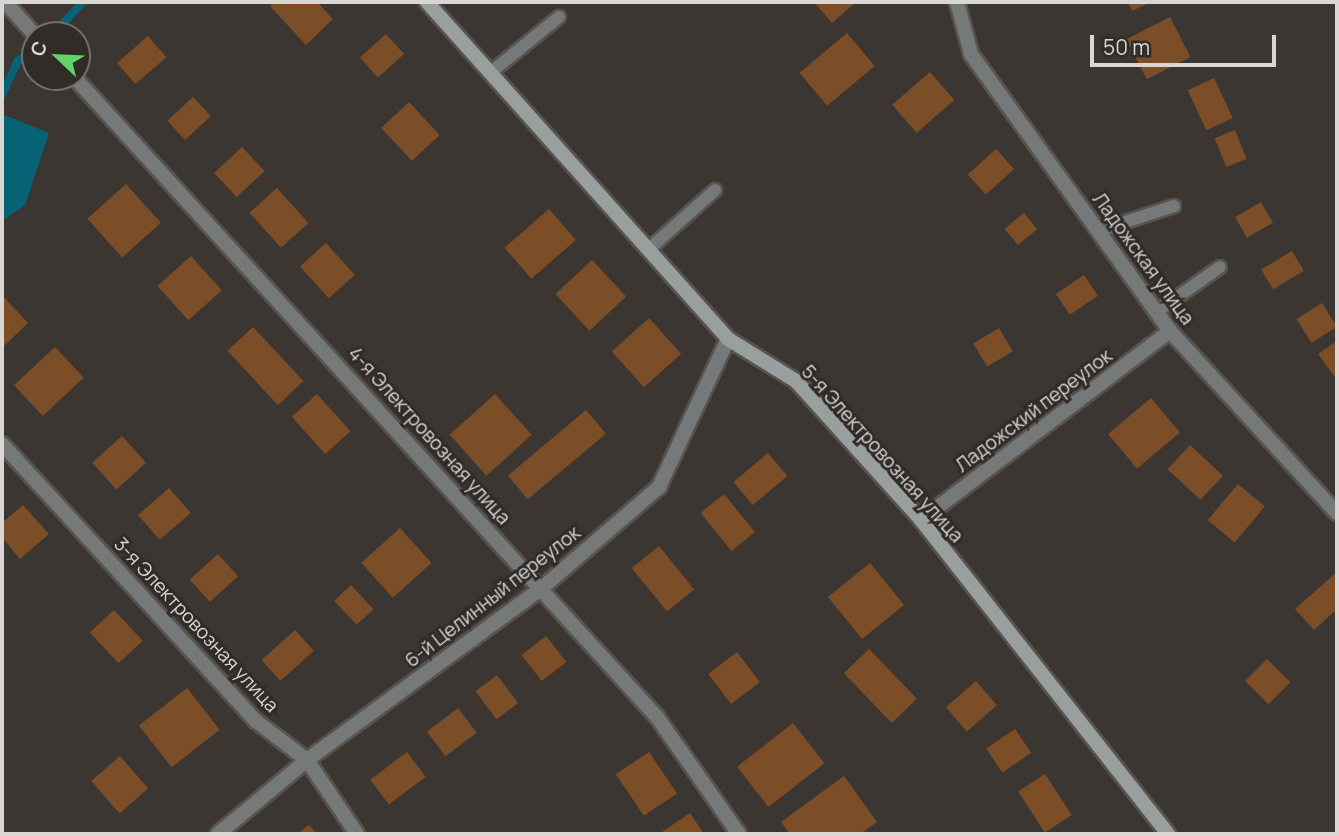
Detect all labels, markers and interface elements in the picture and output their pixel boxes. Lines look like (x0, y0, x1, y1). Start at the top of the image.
north arrow (21, 21, 91, 91)
scale bar (1094, 21, 1280, 65)
text: 50 m (1103, 33, 1150, 61)
text: С (24, 37, 53, 60)
street label: Ладожская улица (1087, 189, 1199, 329)
street label: 4-я Электровозная улица (343, 343, 515, 529)
street label: Ладожский переулок (951, 345, 1117, 477)
street label: 5-я Электровозная улица (796, 361, 968, 547)
street label: 6-й Целинный переулок (401, 522, 585, 672)
street label: 3-я Электровозная улица (109, 533, 283, 717)

